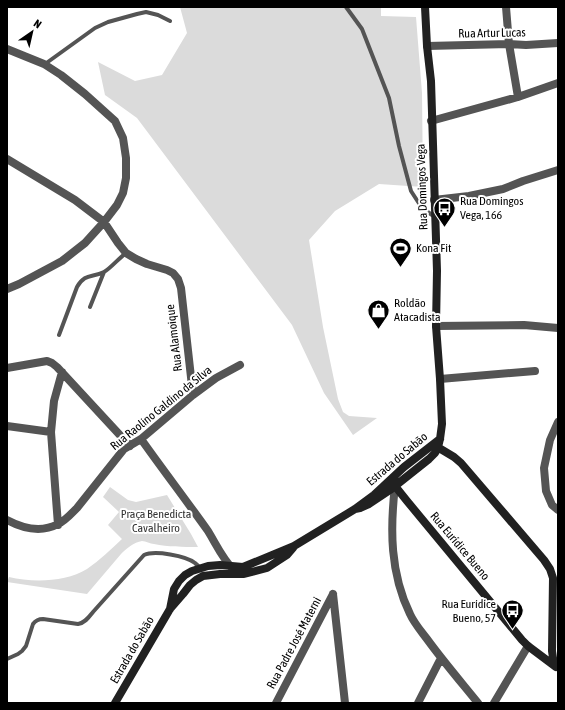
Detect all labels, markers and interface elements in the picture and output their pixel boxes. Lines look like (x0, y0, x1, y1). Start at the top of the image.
north arrow (12, 12, 52, 52)
text: N (32, 17, 44, 31)
street label: Rua Artur Lucas (458, 25, 526, 41)
street label: Rua Domingos Vega (413, 144, 431, 230)
place label: Rua Domingos Vega, 166 (460, 194, 523, 222)
bus stop icon: Rua Domingos Vega, 166 (431, 195, 457, 228)
sports icon: Kona Fit (387, 235, 413, 268)
place label: Kona Fit (416, 241, 452, 255)
place label: Roldão Atacadista (394, 296, 441, 324)
shop icon: Roldão Atacadista (366, 297, 392, 330)
street label: Rua Alamoique (163, 304, 185, 372)
street label: Rua Raolino Galdino da Silva (108, 363, 214, 453)
street label: Estrada do Sabão (364, 429, 431, 489)
park label: Praça Benedicta Cavalheiro (121, 507, 191, 535)
street label: Rua Eurídice Bueno (427, 509, 493, 583)
street label: Rua Padre José Materni (264, 595, 324, 691)
place label: Rua Eurídice Bueno, 57 (441, 597, 496, 625)
bus stop icon: Rua Eurídice Bueno, 57 (499, 598, 525, 631)
street label: Estrada do Sabão (107, 614, 157, 686)

